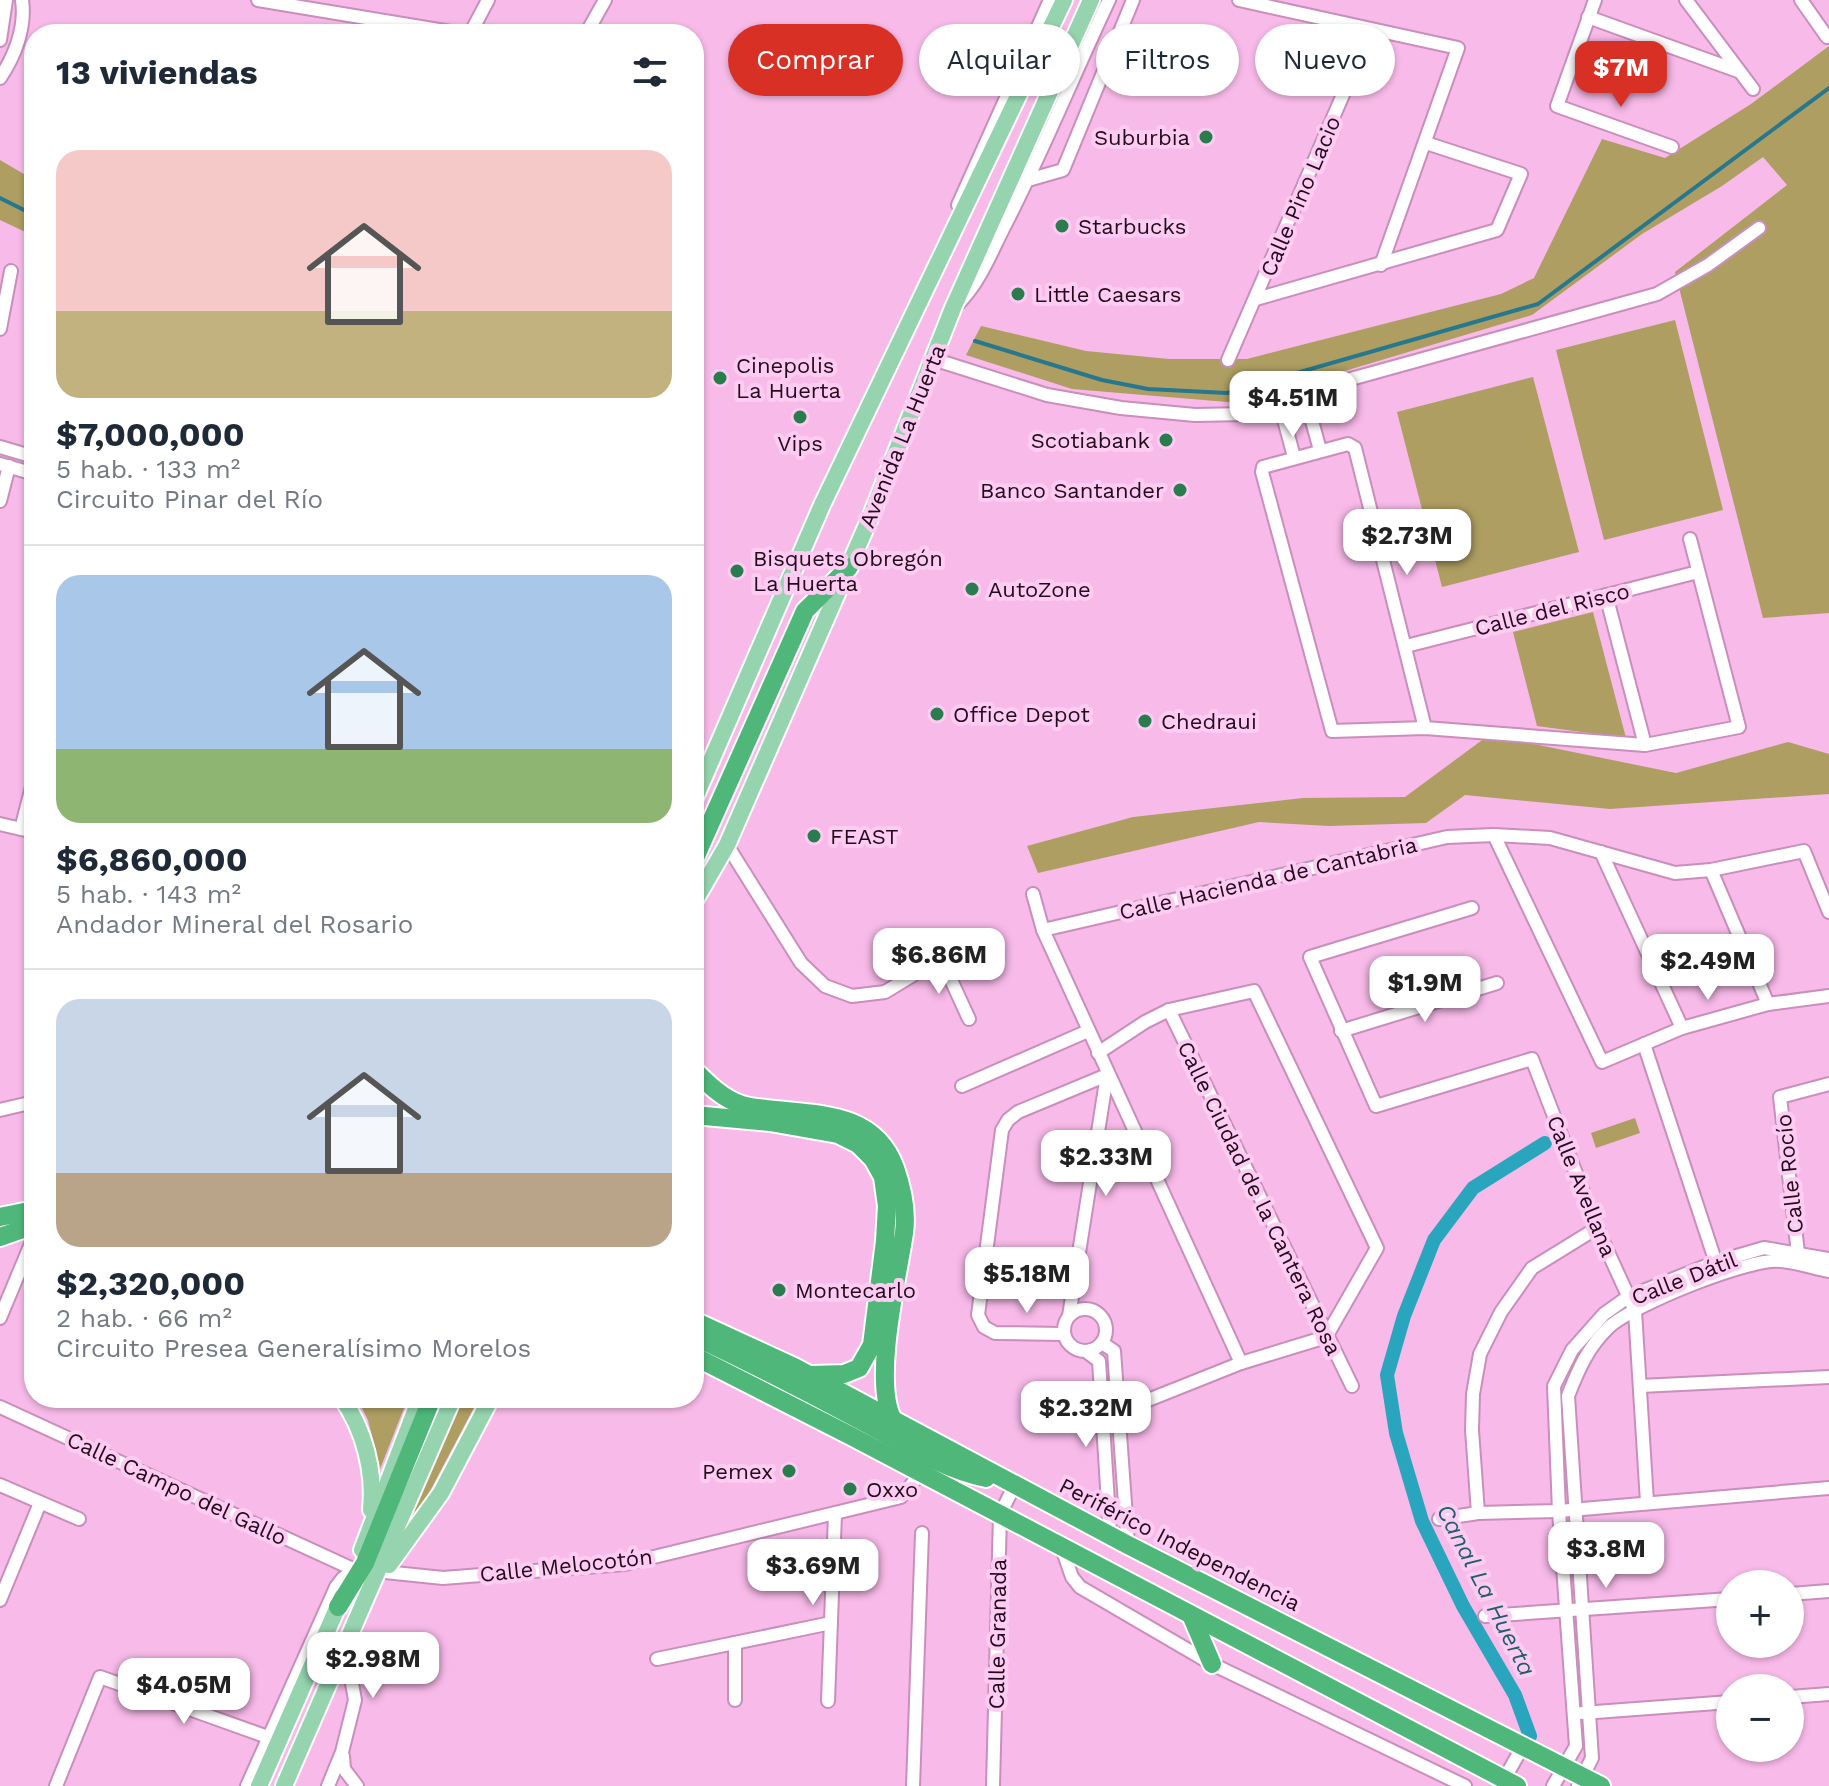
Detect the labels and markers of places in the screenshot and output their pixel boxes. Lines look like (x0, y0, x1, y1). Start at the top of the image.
pin: $7M (1582, 41, 1660, 109)
place label: Suburbia (1094, 125, 1190, 150)
marker: Suburbia (1197, 128, 1215, 146)
place label: Starbucks (1078, 214, 1186, 239)
marker: Starbucks (1053, 217, 1071, 235)
place label: Little Caesars (1034, 282, 1181, 307)
marker: Little Caesars (1009, 285, 1027, 303)
place label: Cinepolis La Huerta (736, 353, 841, 403)
marker: Cinepolis La Huerta (711, 369, 729, 387)
pin: $4.51M (1228, 371, 1358, 439)
marker: Vips (791, 408, 809, 426)
place label: Scotiabank (1031, 428, 1150, 453)
place label: Vips (777, 431, 823, 456)
marker: Scotiabank (1157, 431, 1175, 449)
place label: Banco Santander (980, 478, 1164, 503)
marker: Banco Santander (1171, 481, 1189, 499)
pin: $2.73M (1342, 509, 1472, 577)
place label: Bisquets Obregón La Huerta (753, 546, 943, 596)
marker: Bisquets Obregón La Huerta (728, 562, 746, 580)
place label: AutoZone (988, 577, 1091, 602)
marker: AutoZone (963, 580, 981, 598)
place label: Office Depot (953, 702, 1090, 727)
marker: Office Depot (928, 705, 946, 723)
place label: Chedraui (1161, 709, 1257, 734)
marker: Chedraui (1136, 712, 1154, 730)
place label: FEAST (830, 824, 899, 849)
marker: FEAST (805, 827, 823, 845)
pin: $6.86M (874, 928, 1004, 996)
pin: $2.49M (1643, 934, 1773, 1002)
pin: $1.9M (1369, 956, 1481, 1024)
pin: $2.33M (1041, 1130, 1171, 1198)
pin: $5.18M (962, 1247, 1092, 1315)
place label: Montecarlo (795, 1278, 916, 1303)
marker: Montecarlo (770, 1281, 788, 1299)
pin: $2.32M (1021, 1381, 1151, 1449)
place label: Pemex (702, 1459, 773, 1484)
marker: Pemex (780, 1462, 798, 1480)
place label: Oxxo (866, 1477, 918, 1502)
marker: Oxxo (841, 1480, 859, 1498)
pin: $3.8M (1550, 1522, 1662, 1590)
pin: $3.69M (748, 1539, 878, 1607)
pin: $2.98M (308, 1632, 438, 1700)
pin: $4.05M (119, 1658, 249, 1726)

